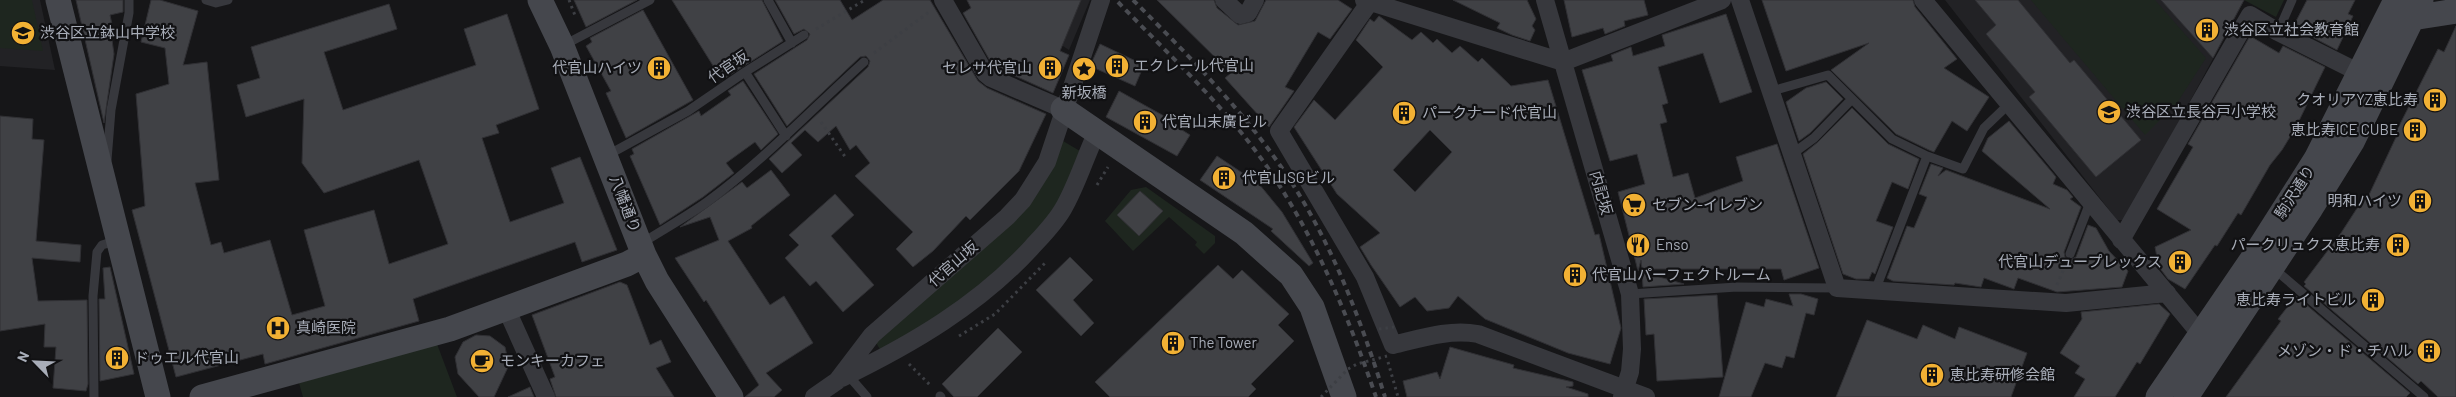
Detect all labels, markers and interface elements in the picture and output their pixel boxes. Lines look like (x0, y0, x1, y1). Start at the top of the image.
building icon: 渋谷区立社会教育館 (2194, 17, 2220, 43)
school or university icon: 渋谷区立鉢山中学校 (10, 20, 36, 46)
place label: 渋谷区立社会教育館 (2224, 20, 2359, 38)
place label: 渋谷区立鉢山中学校 (40, 23, 175, 41)
street label: 代官坂 (704, 46, 751, 86)
building icon: エクレール代官山 (1104, 53, 1130, 79)
building icon: 代官山ハイツ (646, 55, 672, 81)
building icon: セレサ代官山 (1037, 55, 1063, 81)
place icon: 新坂橋 (1071, 56, 1097, 82)
place label: エクレール代官山 (1134, 56, 1254, 74)
place label: 代官山ハイツ (552, 58, 642, 76)
place label: セレサ代官山 (942, 58, 1032, 76)
place label: 新坂橋 (1061, 83, 1107, 101)
building icon: クオリアYZ恵比寿 (2422, 87, 2448, 113)
place label: クオリアYZ恵比寿 (2296, 90, 2418, 108)
school or university icon: 渋谷区立長谷戸小学校 (2096, 99, 2122, 125)
building icon: パークナード代官山 (1391, 100, 1417, 126)
place label: 渋谷区立長谷戸小学校 (2126, 102, 2276, 120)
place label: パークナード代官山 (1422, 103, 1557, 121)
building icon: 代官山末廣ビル (1132, 109, 1158, 135)
place label: 代官山末廣ビル (1162, 112, 1267, 130)
building icon: 恵比寿ICE CUBE (2402, 117, 2428, 143)
place label: 恵比寿ICE CUBE (2291, 120, 2398, 138)
street label: 駒沢通り (2270, 161, 2318, 222)
building icon: 代官山SGビル (1211, 165, 1237, 191)
place label: 代官山SGビル (1242, 168, 1335, 186)
street label: 内記坂 (1587, 169, 1617, 217)
street label: 八幡通り (607, 172, 645, 235)
building icon: 明和ハイツ (2407, 188, 2433, 214)
place label: 明和ハイツ (2327, 191, 2402, 209)
supermarket icon: セブン-イレブン (1621, 192, 1647, 218)
place label: セブン-イレブン (1652, 195, 1763, 213)
restaurant icon: Enso (1625, 232, 1651, 258)
building icon: パークリュクス恵比寿 (2385, 232, 2411, 258)
place label: Enso (1656, 235, 1689, 253)
place label: パークリュクス恵比寿 (2230, 235, 2380, 253)
street label: 代官山坂 (924, 237, 981, 290)
building icon: 代官山デュープレックス (2167, 249, 2193, 275)
place label: 代官山デュープレックス (1998, 252, 2162, 270)
building icon: 代官山パーフェクトルーム (1562, 262, 1588, 288)
place label: 代官山パーフェクトルーム (1592, 265, 1771, 283)
building icon: 恵比寿ライトビル (2360, 287, 2386, 313)
place label: 恵比寿ライトビル (2236, 290, 2356, 308)
hospital icon: 真崎医院 (265, 315, 291, 341)
place label: 真崎医院 (296, 318, 356, 336)
building icon: The Tower (1160, 330, 1186, 356)
place label: The Tower (1190, 333, 1257, 351)
north arrow (10, 337, 60, 387)
building icon: メゾン・ド・チハル (2416, 338, 2442, 364)
place label: メゾン・ド・チハル (2277, 341, 2412, 359)
building icon: ドゥエル代官山 (104, 345, 130, 371)
place label: ドゥエル代官山 (134, 348, 239, 366)
cafe icon: モンキーカフェ (469, 348, 495, 374)
text: N (13, 349, 32, 364)
place label: モンキーカフェ (500, 351, 605, 369)
building icon: 恵比寿研修会館 (1919, 362, 1945, 388)
place label: 恵比寿研修会館 (1950, 365, 2055, 383)

